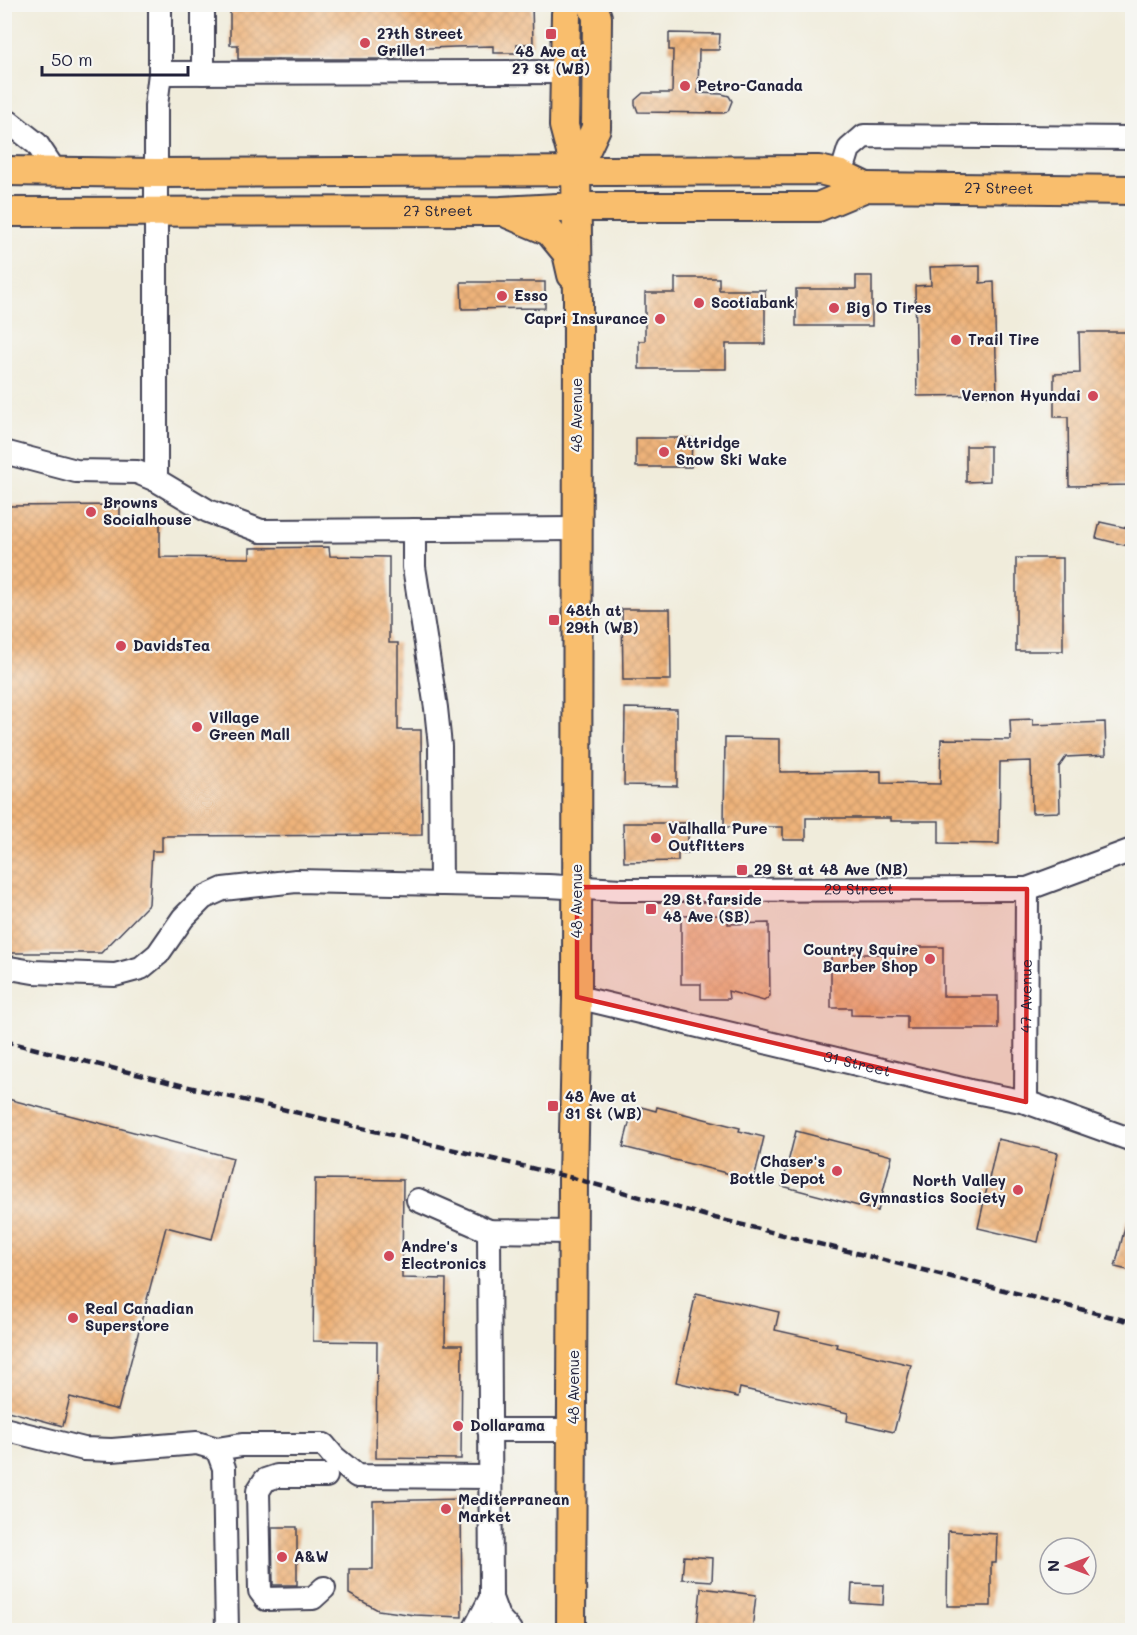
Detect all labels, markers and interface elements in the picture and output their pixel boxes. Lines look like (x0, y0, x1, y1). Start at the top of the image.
place label: 27th Street Grille1 (377, 23, 463, 60)
marker: 48 Ave at 27 St (WB) (544, 27, 558, 41)
marker: 27th Street Grille1 (358, 36, 372, 50)
scale bar (42, 39, 188, 77)
place label: 48 Ave at 27 St (WB) (512, 41, 590, 78)
text: 50 m (51, 47, 93, 71)
place label: Petro-Canada (697, 75, 803, 95)
marker: Petro-Canada (678, 79, 692, 93)
street label: 27 Street (964, 177, 1034, 198)
street label: 27 Street (403, 200, 473, 220)
place label: Esso (514, 285, 548, 305)
marker: Esso (495, 289, 509, 303)
place label: Scotiabank (711, 292, 795, 312)
marker: Scotiabank (692, 296, 706, 310)
place label: Big O Tires (846, 297, 931, 317)
marker: Big O Tires (827, 301, 841, 315)
place label: Capri Insurance (524, 308, 648, 328)
marker: Capri Insurance (653, 312, 667, 326)
place label: Trail Tire (968, 329, 1039, 349)
marker: Trail Tire (949, 333, 963, 347)
street label: 48 Avenue (566, 378, 586, 452)
place label: Vernon Hyundai (961, 385, 1081, 405)
marker: Vernon Hyundai (1086, 389, 1100, 403)
place label: Attridge Snow Ski Wake (676, 432, 787, 469)
marker: Attridge Snow Ski Wake (657, 445, 671, 459)
place label: Browns Socialhouse (103, 492, 192, 529)
marker: Browns Socialhouse (84, 505, 98, 519)
place label: 48th at 29th (WB) (566, 600, 638, 637)
marker: 48th at 29th (WB) (547, 613, 561, 627)
place label: DavidsTea (133, 635, 210, 655)
marker: DavidsTea (114, 639, 128, 653)
place label: Village Green Mall (209, 707, 290, 744)
marker: Village Green Mall (190, 720, 204, 734)
place label: Valhalla Pure Outfitters (668, 818, 767, 855)
marker: Valhalla Pure Outfitters (649, 831, 663, 845)
place label: 29 St at 48 Ave (NB) (754, 859, 908, 879)
marker: 29 St at 48 Ave (NB) (735, 863, 749, 877)
street label: 48 Avenue (566, 864, 586, 938)
street label: 29 Street (824, 878, 894, 898)
place label: 29 St farside 48 Ave (SB) (663, 889, 762, 926)
marker: 29 St farside 48 Ave (SB) (644, 902, 658, 916)
place label: Country Squire Barber Shop (803, 939, 918, 976)
marker: Country Squire Barber Shop (923, 952, 937, 966)
street label: 47 Avenue (1015, 959, 1036, 1033)
street label: 31 Street (822, 1045, 893, 1081)
place label: 48 Ave at 31 St (WB) (565, 1086, 642, 1123)
marker: 48 Ave at 31 St (WB) (546, 1099, 560, 1113)
place label: Chaser's Bottle Depot (729, 1151, 825, 1188)
marker: Chaser's Bottle Depot (830, 1164, 844, 1178)
place label: North Valley Gymnastics Society (859, 1170, 1006, 1207)
marker: North Valley Gymnastics Society (1011, 1183, 1025, 1197)
place label: Andre's Electronics (401, 1236, 486, 1273)
marker: Andre's Electronics (382, 1249, 396, 1263)
place label: Real Canadian Superstore (85, 1298, 194, 1335)
marker: Real Canadian Superstore (66, 1311, 80, 1325)
street label: 48 Avenue (563, 1350, 583, 1424)
place label: Dollarama (470, 1415, 545, 1435)
marker: Dollarama (451, 1419, 465, 1433)
place label: Mediterranean Market (458, 1489, 569, 1526)
marker: Mediterranean Market (439, 1502, 453, 1516)
north arrow (1038, 1536, 1098, 1596)
place label: A&W (294, 1546, 329, 1566)
marker: A&W (275, 1550, 289, 1564)
text: N (1042, 1560, 1063, 1572)

